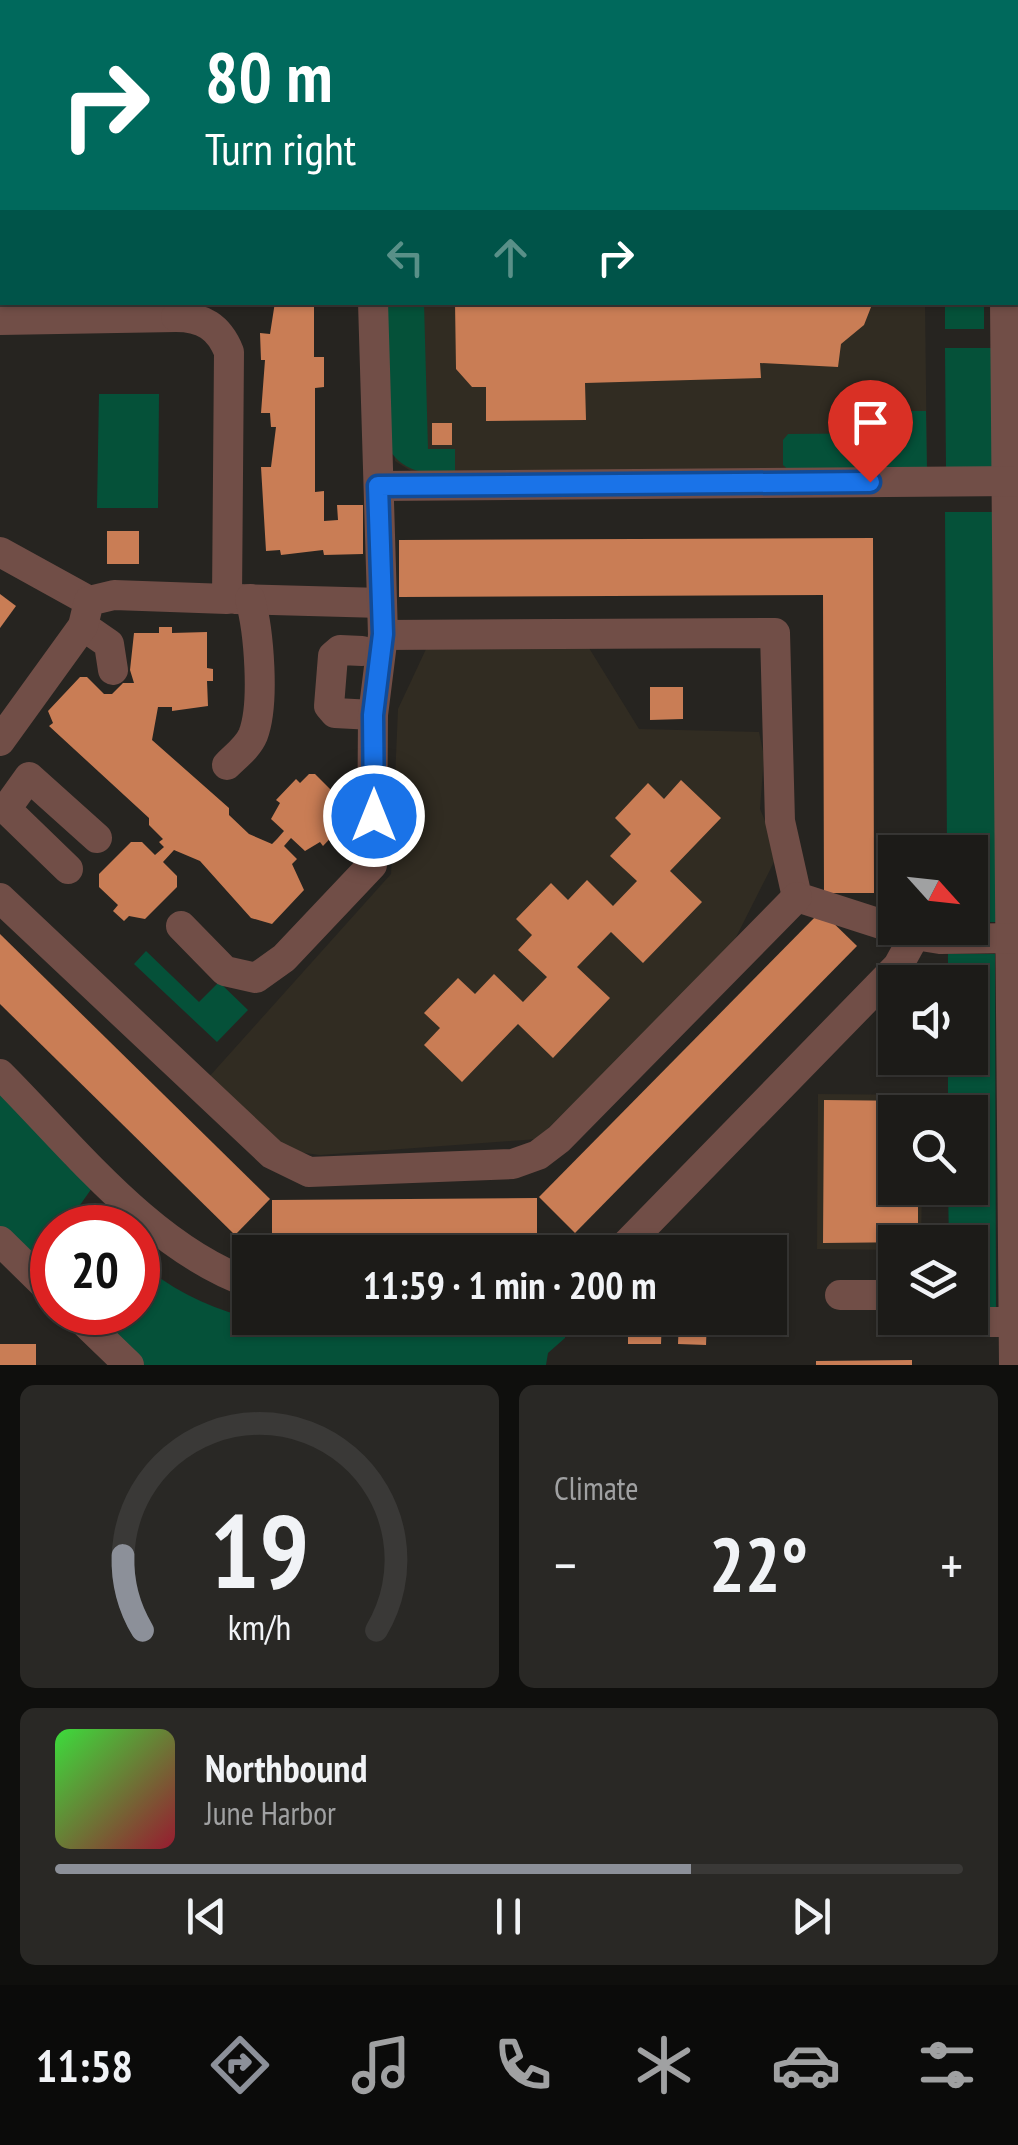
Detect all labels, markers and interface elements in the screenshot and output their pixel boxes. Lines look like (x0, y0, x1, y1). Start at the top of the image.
text: 80 m (205, 31, 333, 121)
icon: right (40, 40, 170, 170)
text: Turn right (205, 119, 356, 177)
icon: left (378, 230, 433, 285)
icon: ahead (483, 230, 538, 285)
icon: right (588, 230, 643, 285)
pin (828, 380, 913, 483)
icon: arrive (843, 395, 898, 450)
position arrow (322, 764, 426, 868)
north arrow (878, 835, 988, 945)
map controls (878, 835, 988, 1335)
button: sound (878, 965, 988, 1075)
button: search (878, 1095, 988, 1205)
speed limit sign: 20 (30, 1205, 160, 1335)
button: layers (878, 1225, 988, 1335)
text: 11:59 · 1 min · 200 m (363, 1260, 656, 1309)
text: Climate (554, 1467, 638, 1509)
text: 19 (210, 1482, 309, 1617)
text: 22° (709, 1516, 808, 1613)
text: − (554, 1529, 577, 1600)
text: + (940, 1529, 963, 1600)
text: km/h (228, 1604, 291, 1650)
text: Northbound (205, 1743, 367, 1792)
text: June Harbor (205, 1792, 336, 1834)
icon: previous (179, 1889, 234, 1944)
icon: pause (481, 1889, 536, 1944)
icon: next (784, 1889, 839, 1944)
icon: directions (205, 2030, 275, 2100)
icon: music (346, 2030, 416, 2100)
icon: phone (488, 2030, 558, 2100)
icon: climate (629, 2030, 699, 2100)
icon: car (771, 2030, 841, 2100)
icon: filters (912, 2030, 982, 2100)
text: 11:58 (36, 2036, 133, 2094)

